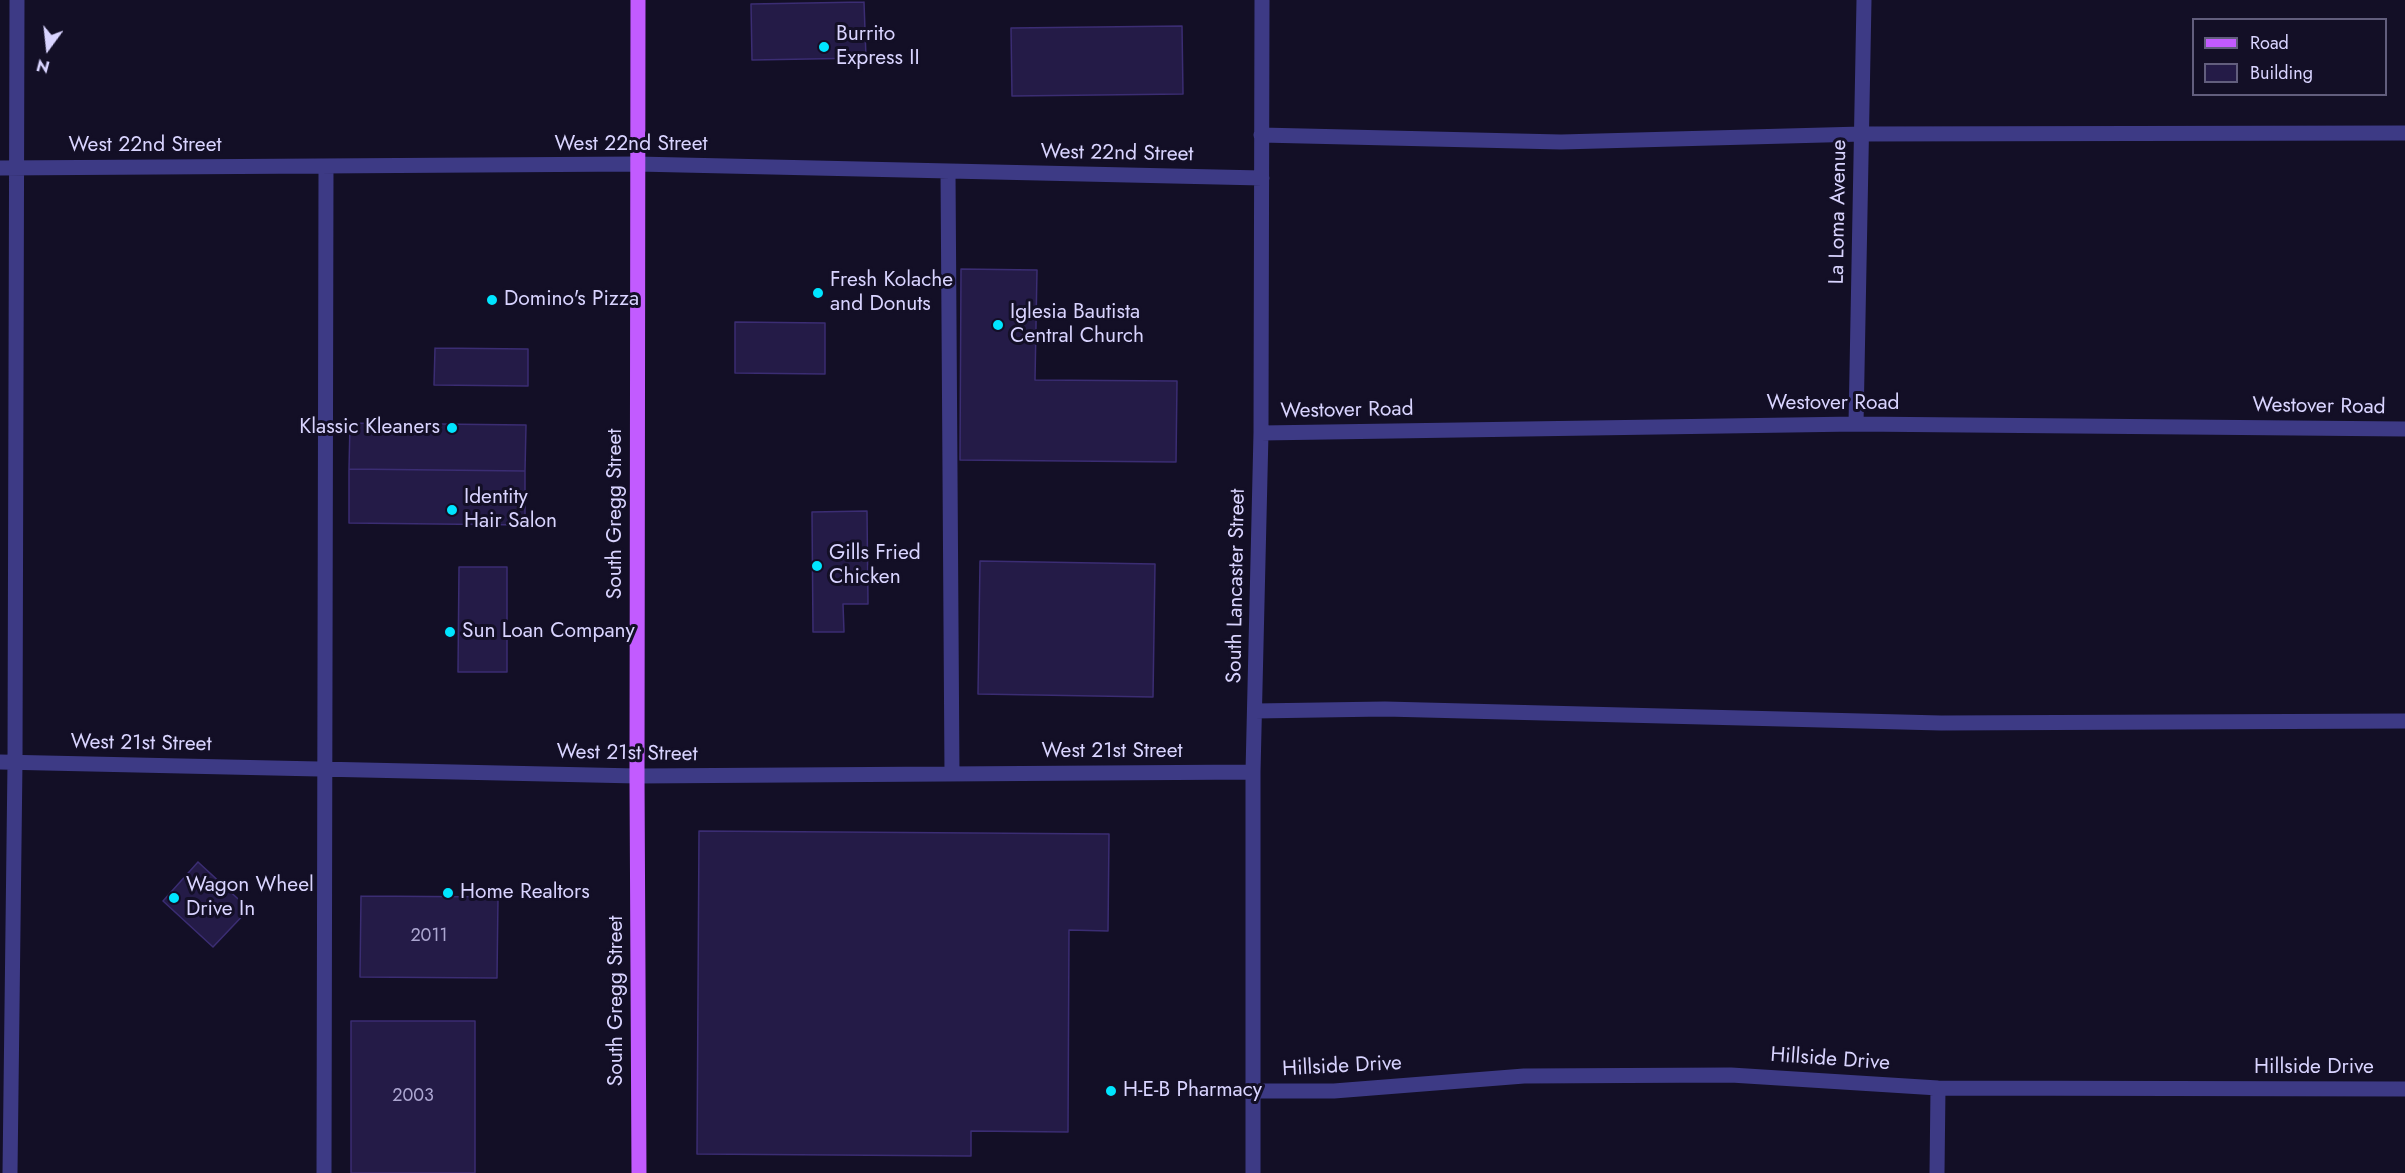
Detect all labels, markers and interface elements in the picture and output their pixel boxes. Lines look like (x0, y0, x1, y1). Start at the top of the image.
north arrow (18, 18, 78, 78)
legend (2192, 18, 2387, 96)
place label: Burrito Express II (836, 22, 920, 72)
text: Road (2250, 30, 2289, 56)
marker: Burrito Express II (817, 40, 831, 54)
text: N (34, 53, 52, 79)
text: Building (2250, 60, 2313, 86)
street label: West 22nd Street (554, 132, 708, 158)
street label: West 22nd Street (68, 133, 222, 159)
street label: La Loma Avenue (1825, 139, 1853, 285)
street label: West 22nd Street (1040, 140, 1194, 168)
place label: Fresh Kolache and Donuts (830, 268, 953, 318)
marker: Fresh Kolache and Donuts (811, 286, 825, 300)
place label: Domino's Pizza (504, 287, 639, 313)
marker: Domino's Pizza (485, 293, 499, 307)
place label: Iglesia Bautista Central Church (1010, 300, 1144, 350)
marker: Iglesia Bautista Central Church (991, 318, 1005, 332)
street label: Westover Road (1766, 391, 1900, 417)
street label: Westover Road (2252, 393, 2386, 421)
street label: Westover Road (1280, 397, 1414, 425)
place label: Klassic Kleaners (299, 415, 440, 441)
marker: Klassic Kleaners (445, 421, 459, 435)
street label: South Gregg Street (603, 429, 629, 599)
place label: Identity Hair Salon (464, 485, 557, 535)
street label: South Lancaster Street (1223, 488, 1251, 684)
marker: Identity Hair Salon (445, 503, 459, 517)
place label: Gills Fried Chicken (829, 541, 921, 591)
marker: Gills Fried Chicken (810, 559, 824, 573)
place label: Sun Loan Company (462, 619, 635, 645)
marker: Sun Loan Company (443, 625, 457, 639)
street label: West 21st Street (70, 730, 212, 758)
street label: West 21st Street (1041, 739, 1183, 765)
street label: West 21st Street (556, 740, 698, 768)
place label: Wagon Wheel Drive In (186, 873, 314, 923)
place label: Home Realtors (460, 880, 590, 906)
marker: Home Realtors (441, 886, 455, 900)
marker: Wagon Wheel Drive In (167, 891, 181, 905)
street label: South Gregg Street (604, 916, 630, 1086)
house number: 2011 (410, 926, 448, 948)
street label: Hillside Drive (1769, 1043, 1891, 1077)
street label: Hillside Drive (1282, 1051, 1402, 1083)
street label: Hillside Drive (2254, 1055, 2374, 1081)
place label: H-E-B Pharmacy (1123, 1078, 1262, 1104)
marker: H-E-B Pharmacy (1104, 1084, 1118, 1098)
house number: 2003 (392, 1086, 434, 1108)

